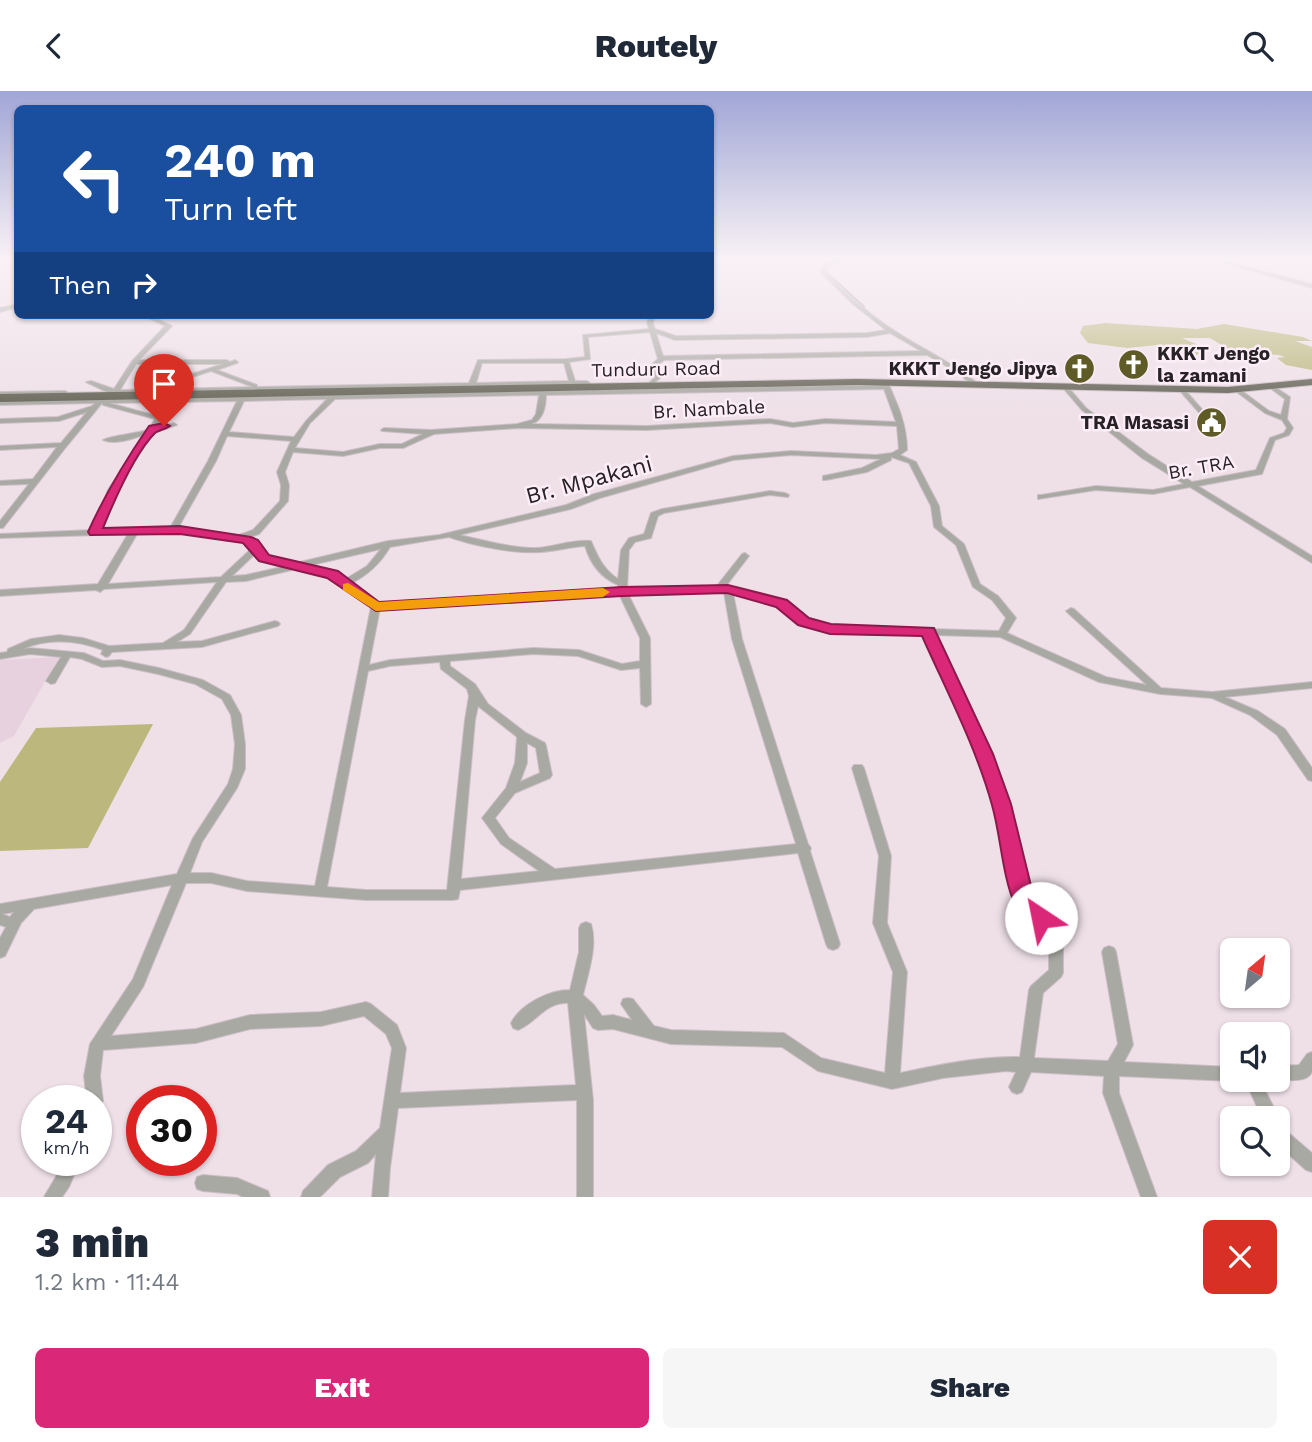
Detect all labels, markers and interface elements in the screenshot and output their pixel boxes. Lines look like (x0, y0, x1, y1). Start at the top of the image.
icon: back (35, 27, 73, 65)
text: Routely (595, 27, 717, 65)
icon: search (1239, 27, 1277, 65)
text: 240 m (164, 131, 316, 189)
icon: left (49, 133, 140, 224)
text: Turn left (164, 190, 297, 228)
icon: right (125, 266, 163, 304)
text: Then (49, 270, 111, 300)
place label: KKKT Jengo la zamani (1157, 342, 1270, 387)
church icon: KKKT Jengo la zamani (1117, 347, 1151, 381)
church icon: KKKT Jengo Jipya (1063, 351, 1097, 385)
pin (134, 354, 194, 426)
street label: Tunduru Road (591, 356, 721, 382)
place label: KKKT Jengo Jipya (889, 357, 1057, 380)
icon: arrive (145, 365, 183, 403)
street label: Br. Nambale (652, 395, 766, 423)
public building icon: TRA Masasi (1195, 405, 1229, 439)
place label: TRA Masasi (1081, 411, 1189, 434)
street label: Br. Mpakani (523, 450, 655, 510)
street label: Br. TRA (1166, 450, 1236, 484)
position arrow (1004, 881, 1078, 955)
north arrow (1220, 938, 1290, 1008)
map controls (1220, 938, 1290, 1176)
button: sound (1220, 1022, 1290, 1092)
speed limit sign: 30 (126, 1085, 217, 1176)
text: 24 (45, 1100, 88, 1142)
button: search (1220, 1106, 1290, 1176)
text: km/h (43, 1137, 90, 1158)
text: 3 min (35, 1218, 149, 1267)
button: close (1203, 1220, 1277, 1294)
text: 1.2 km · 11:44 (35, 1269, 180, 1296)
button: Exit (35, 1348, 649, 1428)
button: Share (663, 1348, 1277, 1428)

